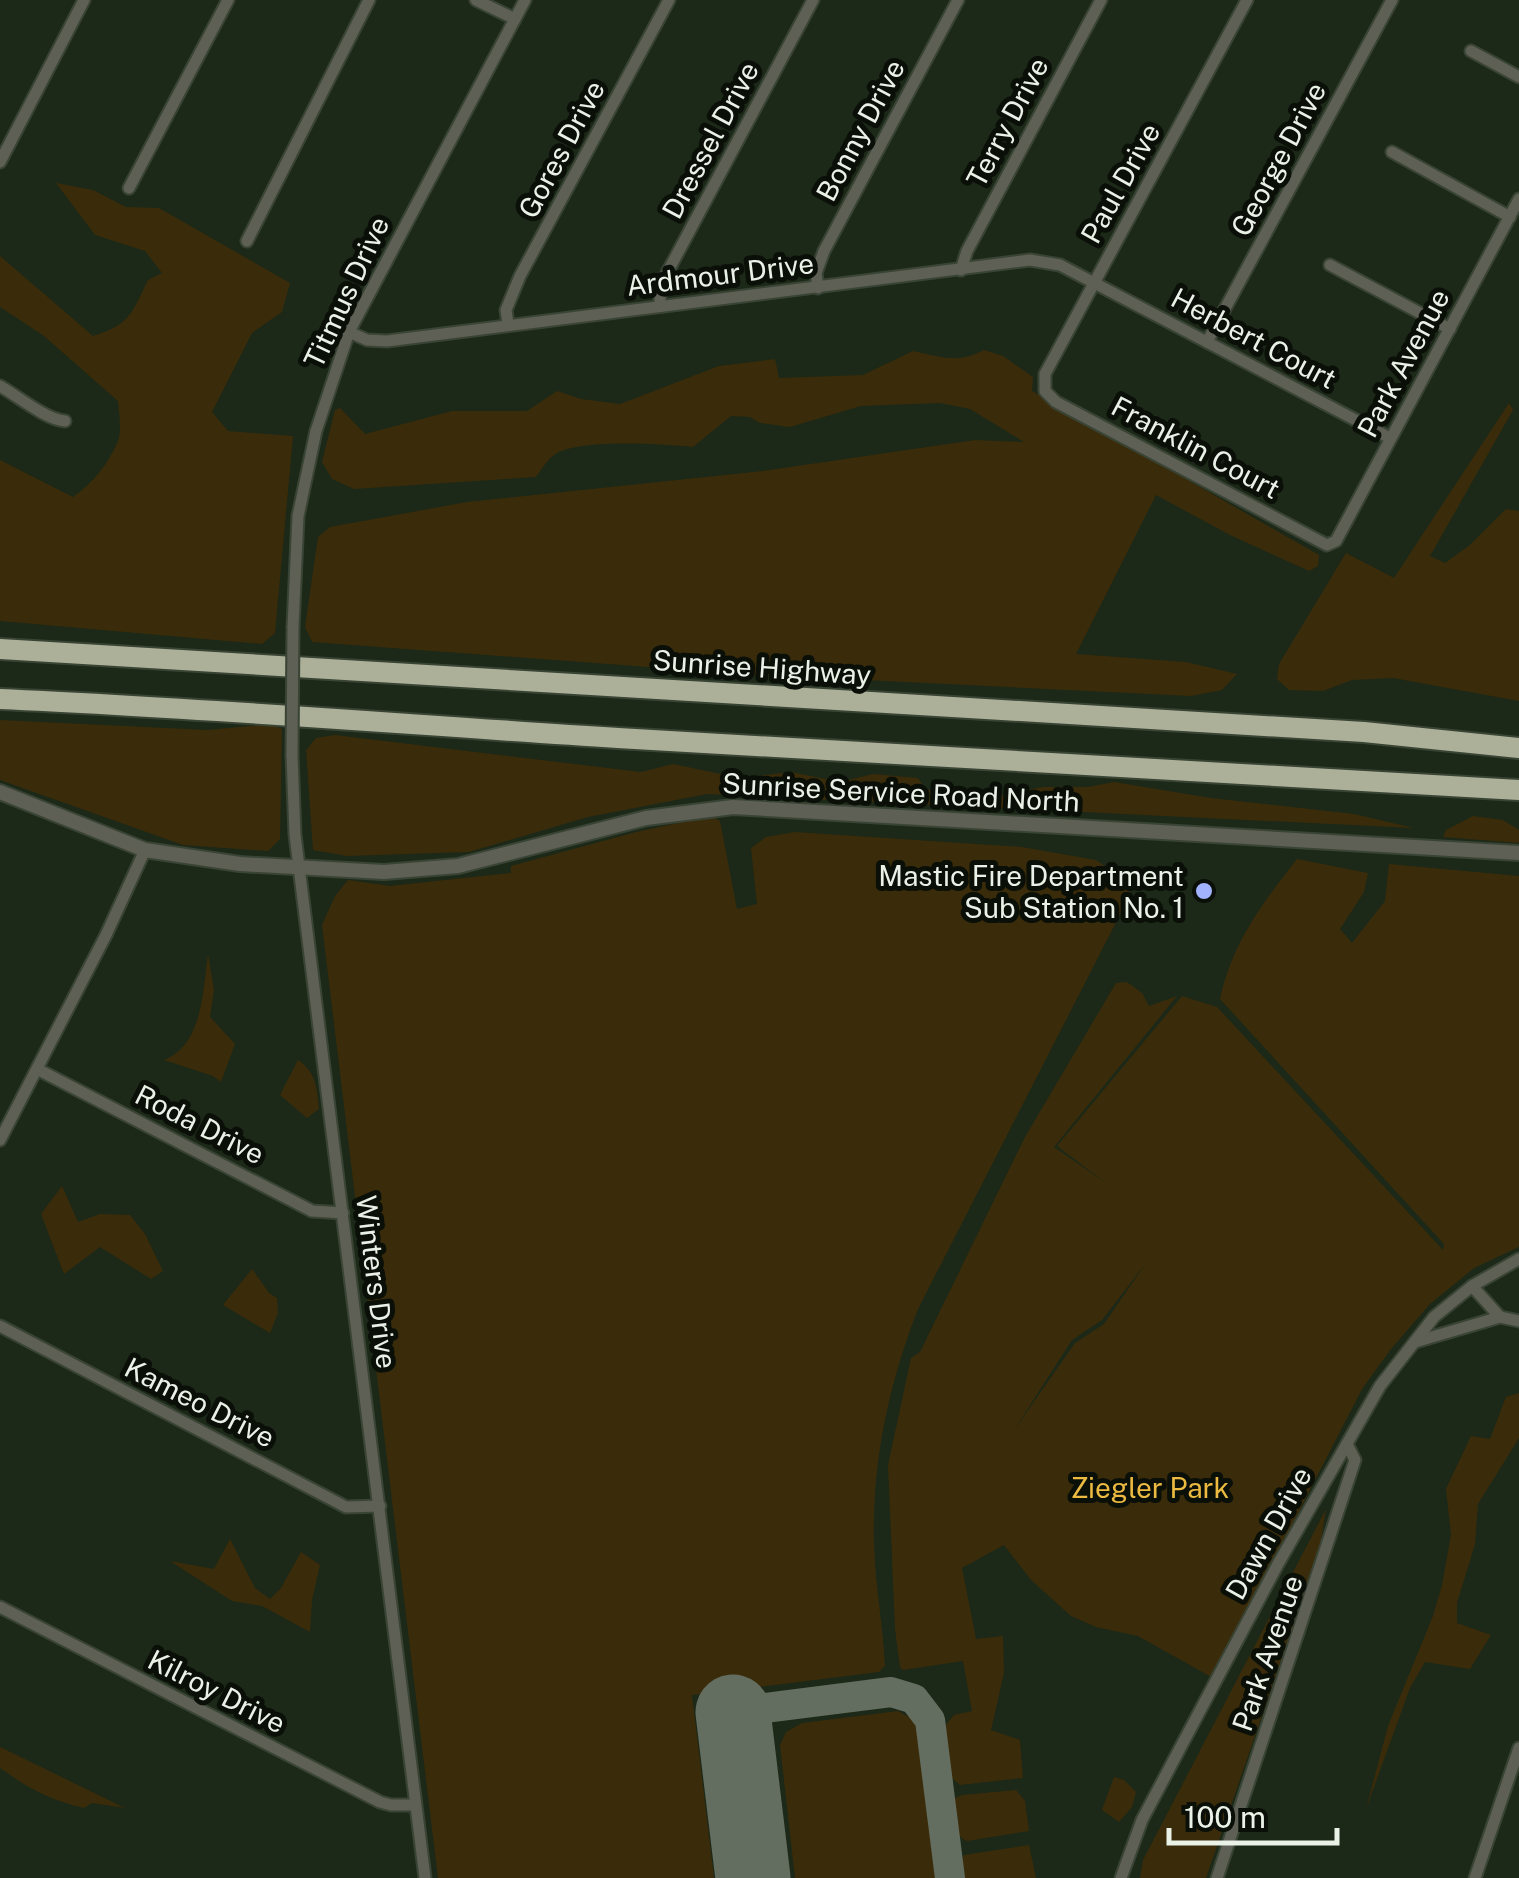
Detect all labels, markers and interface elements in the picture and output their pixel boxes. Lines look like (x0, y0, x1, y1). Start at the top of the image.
street label: Terry Drive (959, 52, 1055, 192)
street label: Bonny Drive (809, 54, 911, 206)
street label: Dressel Drive (655, 56, 765, 224)
street label: Gores Drive (511, 75, 611, 223)
street label: George Drive (1224, 77, 1332, 241)
street label: Paul Drive (1074, 117, 1166, 249)
street label: Titmus Drive (297, 211, 395, 373)
street label: Ardmour Drive (624, 246, 816, 302)
street label: Herbert Court (1166, 281, 1342, 395)
street label: Park Avenue (1350, 283, 1456, 443)
street label: Franklin Court (1106, 389, 1286, 505)
street label: Sunrise Highway (652, 643, 872, 691)
street label: Sunrise Service Road North (721, 766, 1081, 818)
place label: Mastic Fire Department Sub Station No. 1 (878, 859, 1184, 924)
marker: Mastic Fire Department Sub Station No. 1 (1193, 880, 1215, 902)
street label: Roda Drive (130, 1077, 270, 1171)
street label: Winters Drive (350, 1193, 404, 1371)
street label: Kameo Drive (119, 1350, 281, 1454)
street label: Dawn Drive (1218, 1461, 1318, 1605)
park label: Ziegler Park (1071, 1471, 1229, 1504)
street label: Park Avenue (1225, 1571, 1309, 1735)
street label: Kilroy Drive (143, 1642, 291, 1740)
scale bar (1169, 1783, 1336, 1845)
text: 100 m (1184, 1799, 1266, 1835)

